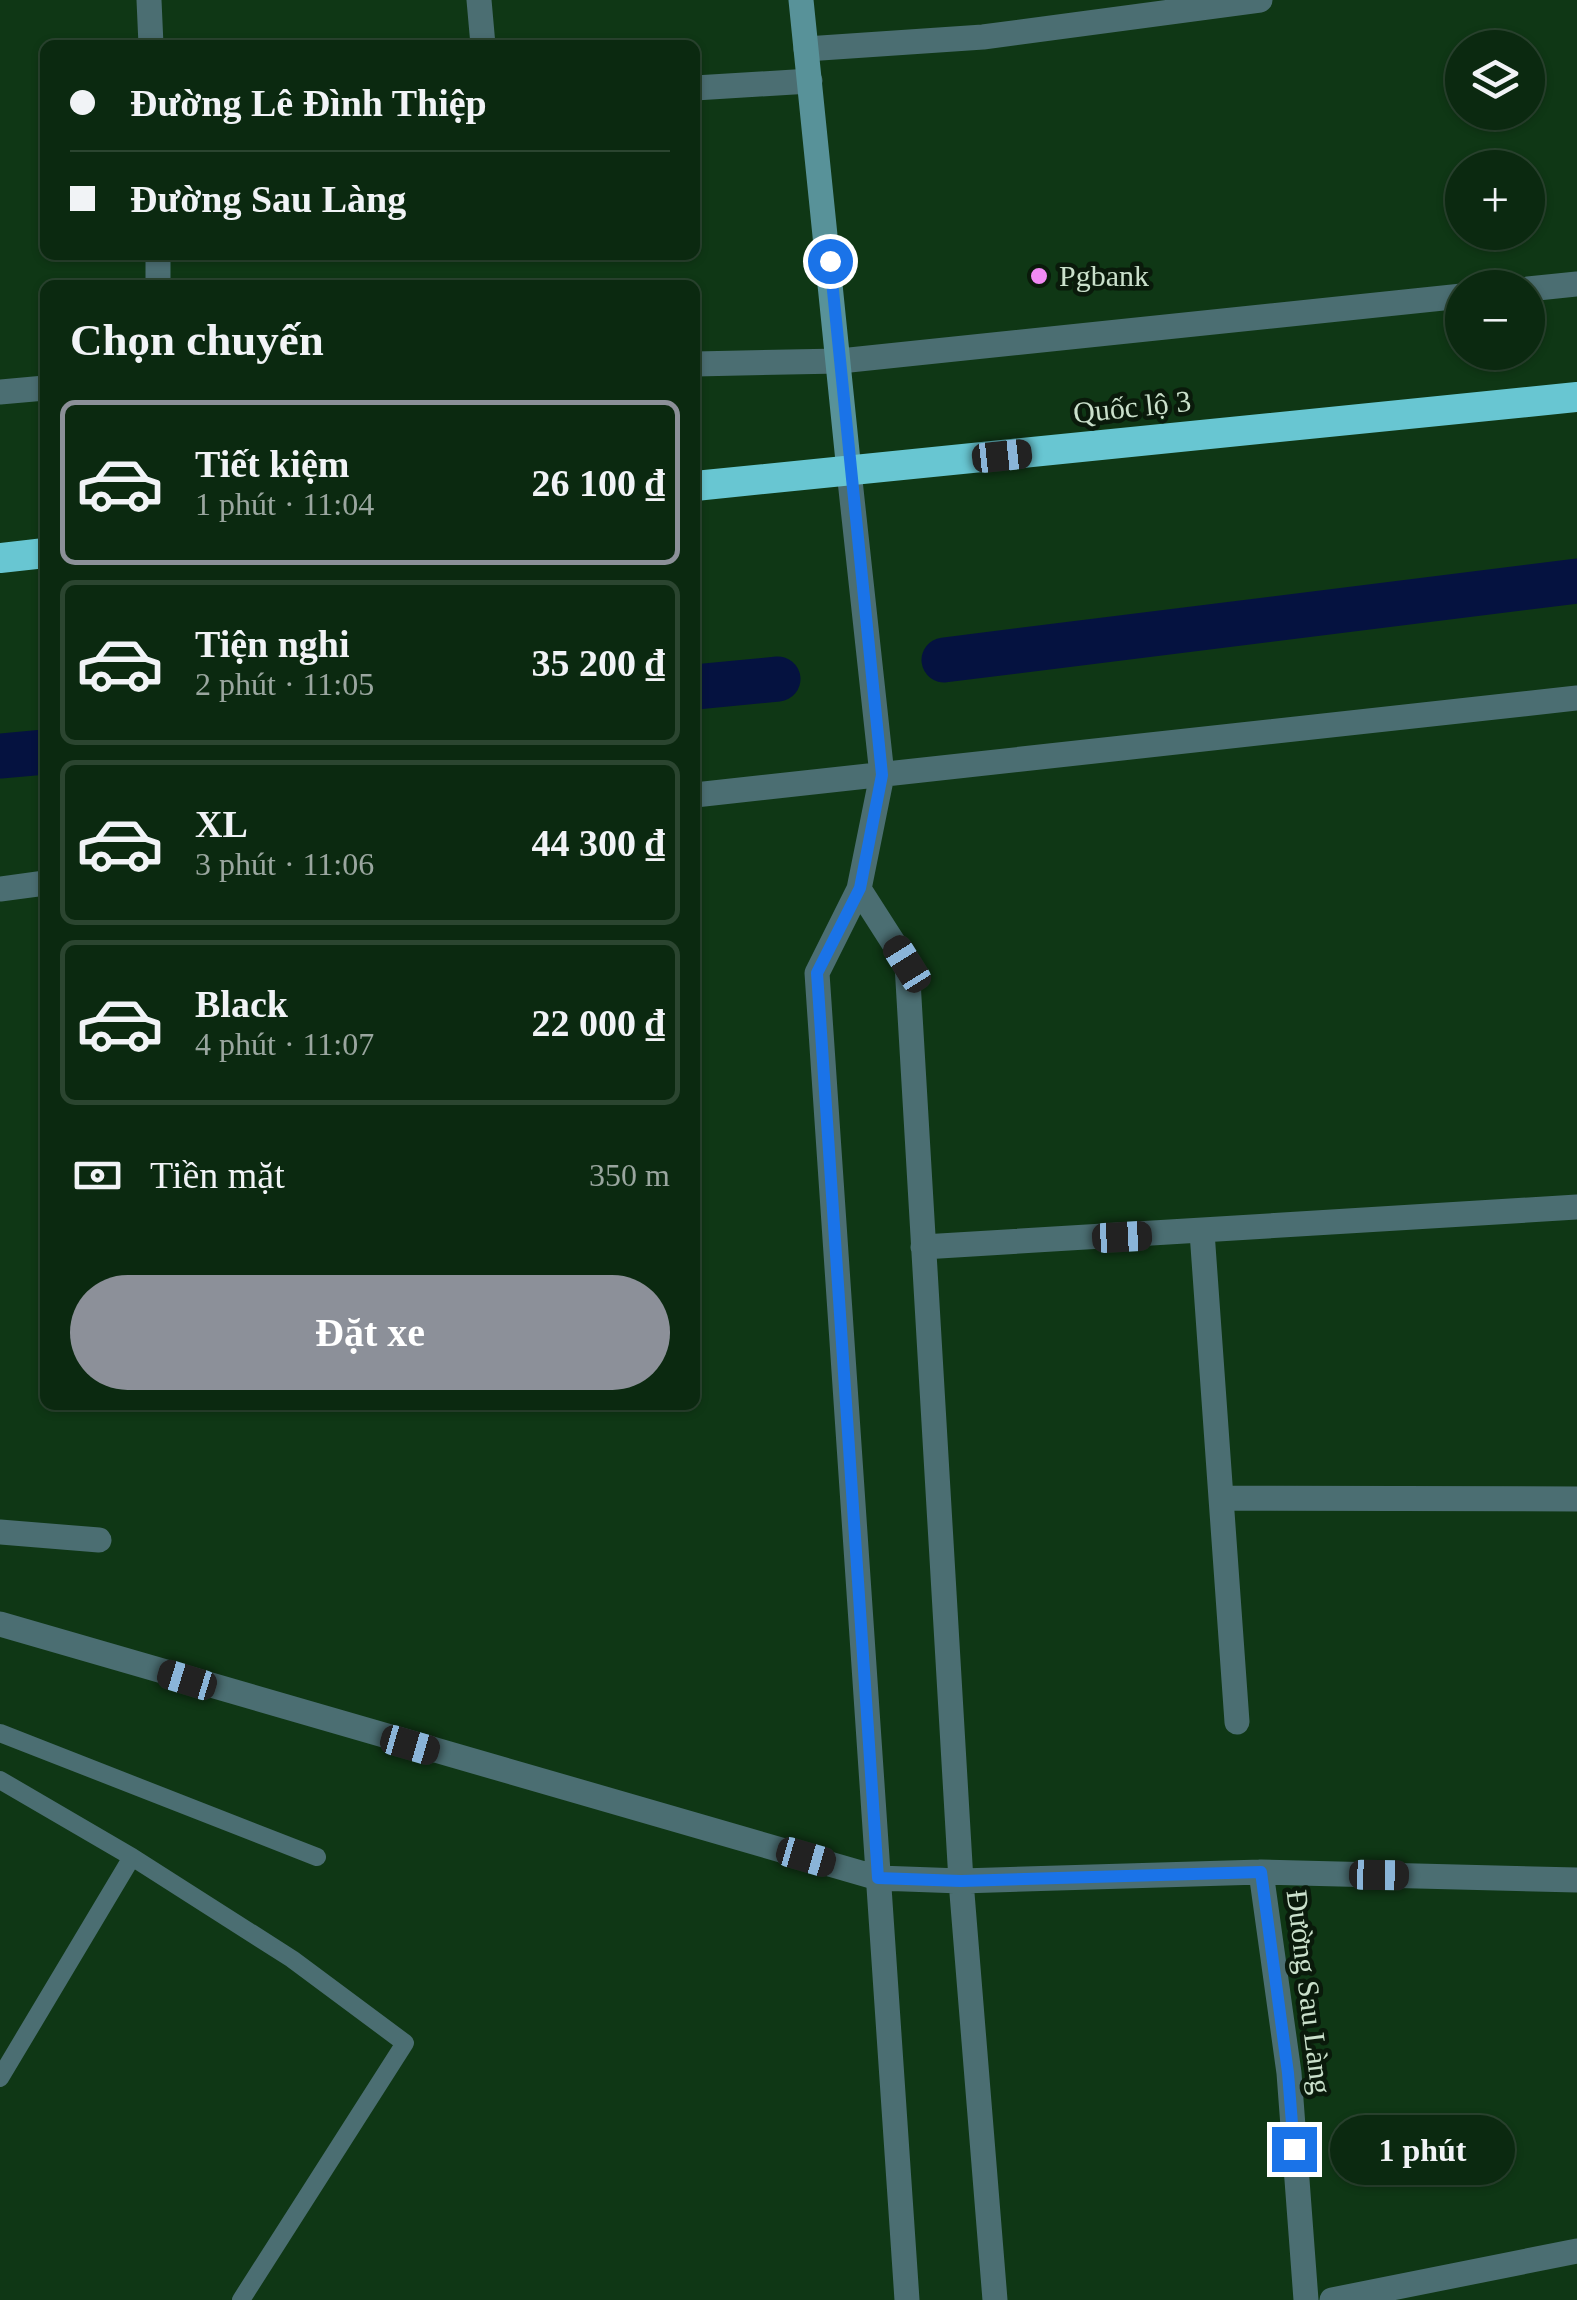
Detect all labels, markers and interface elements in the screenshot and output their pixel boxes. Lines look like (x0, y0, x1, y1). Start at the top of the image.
map controls (1445, 30, 1545, 370)
button: layers (1445, 30, 1545, 130)
text: Đường Lê Đình Thiệp (130, 82, 487, 124)
button: + (1445, 150, 1545, 250)
text: Đường Sau Làng (130, 178, 406, 220)
route start (808, 239, 853, 284)
place label: Pgbank (1059, 259, 1149, 292)
marker: Pgbank (1028, 265, 1050, 287)
button: − (1445, 270, 1545, 370)
text: Chọn chuyến (70, 315, 324, 365)
street label: Quốc lộ 3 (1071, 384, 1193, 429)
icon: car (75, 438, 165, 528)
car (971, 438, 1033, 474)
text: Tiết kiệm (195, 443, 349, 485)
text: 26 100 ₫ (532, 462, 665, 504)
text: 1 phút · 11:04 (195, 486, 374, 522)
icon: car (75, 618, 165, 708)
text: Tiện nghi (195, 623, 350, 665)
text: 35 200 ₫ (532, 642, 665, 684)
text: 2 phút · 11:05 (195, 666, 374, 702)
icon: car (75, 798, 165, 888)
text: XL (195, 803, 248, 845)
text: 44 300 ₫ (532, 822, 665, 864)
text: 3 phút · 11:06 (195, 846, 374, 882)
car (878, 931, 936, 997)
icon: car (75, 978, 165, 1068)
text: Black (195, 983, 288, 1025)
text: 22 000 ₫ (532, 1002, 665, 1044)
text: 4 phút · 11:07 (195, 1026, 374, 1062)
icon: cash (70, 1148, 125, 1203)
text: Tiền mặt (150, 1154, 285, 1196)
text: 350 m (589, 1157, 670, 1193)
car (1091, 1220, 1153, 1254)
button: Đặt xe (70, 1275, 670, 1390)
car (154, 1657, 220, 1703)
car (377, 1722, 443, 1768)
car (773, 1834, 839, 1880)
car (1349, 1859, 1409, 1891)
street label: Đường Sau Làng (1281, 1888, 1338, 2096)
callout: 1 phút (1329, 2114, 1514, 2184)
route end (1272, 2127, 1317, 2172)
text: 1 phút (1378, 2132, 1467, 2168)

